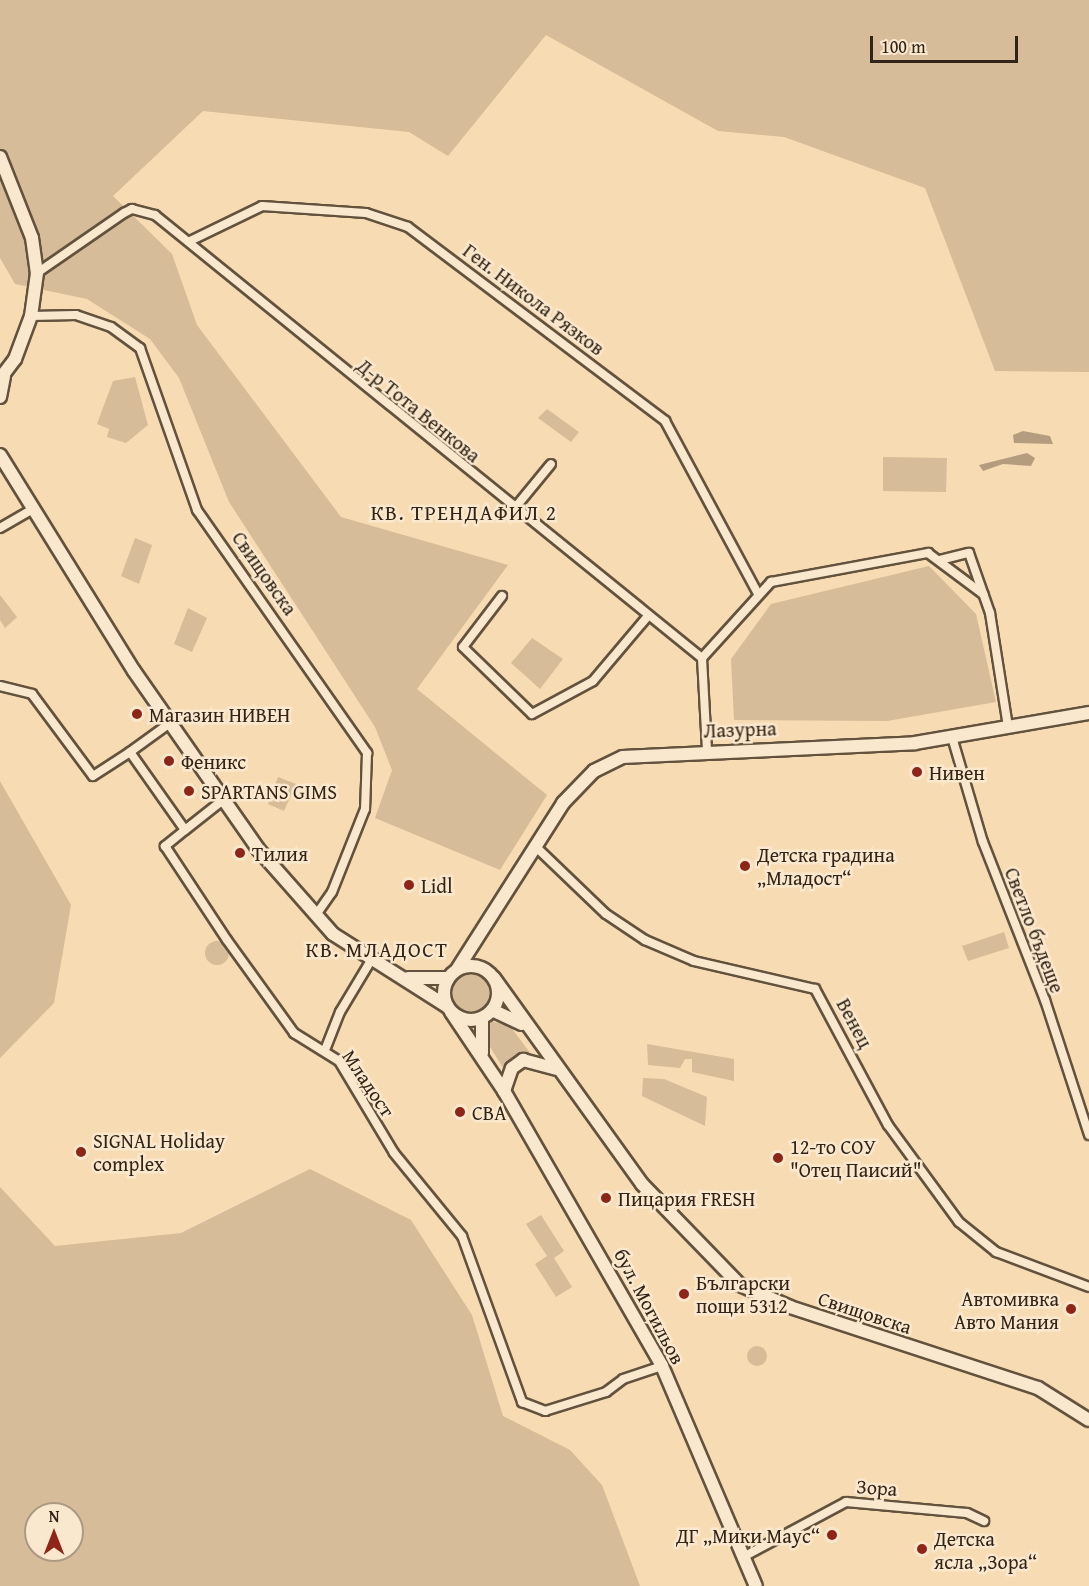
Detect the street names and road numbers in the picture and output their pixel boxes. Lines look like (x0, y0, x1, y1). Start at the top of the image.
street label: Ген. Никола Рязков (459, 238, 609, 360)
street label: Д-р Тота Венкова (352, 353, 486, 467)
street label: Свищовска (227, 526, 303, 620)
street label: Лазурна (703, 716, 777, 742)
street label: Светло бъдеще (1000, 864, 1070, 996)
street label: Венец (832, 994, 878, 1052)
street label: Младост (338, 1045, 400, 1121)
street label: бул. Могильов (610, 1244, 690, 1368)
street label: Свищовска (815, 1286, 915, 1338)
street label: Зора (856, 1474, 898, 1500)

